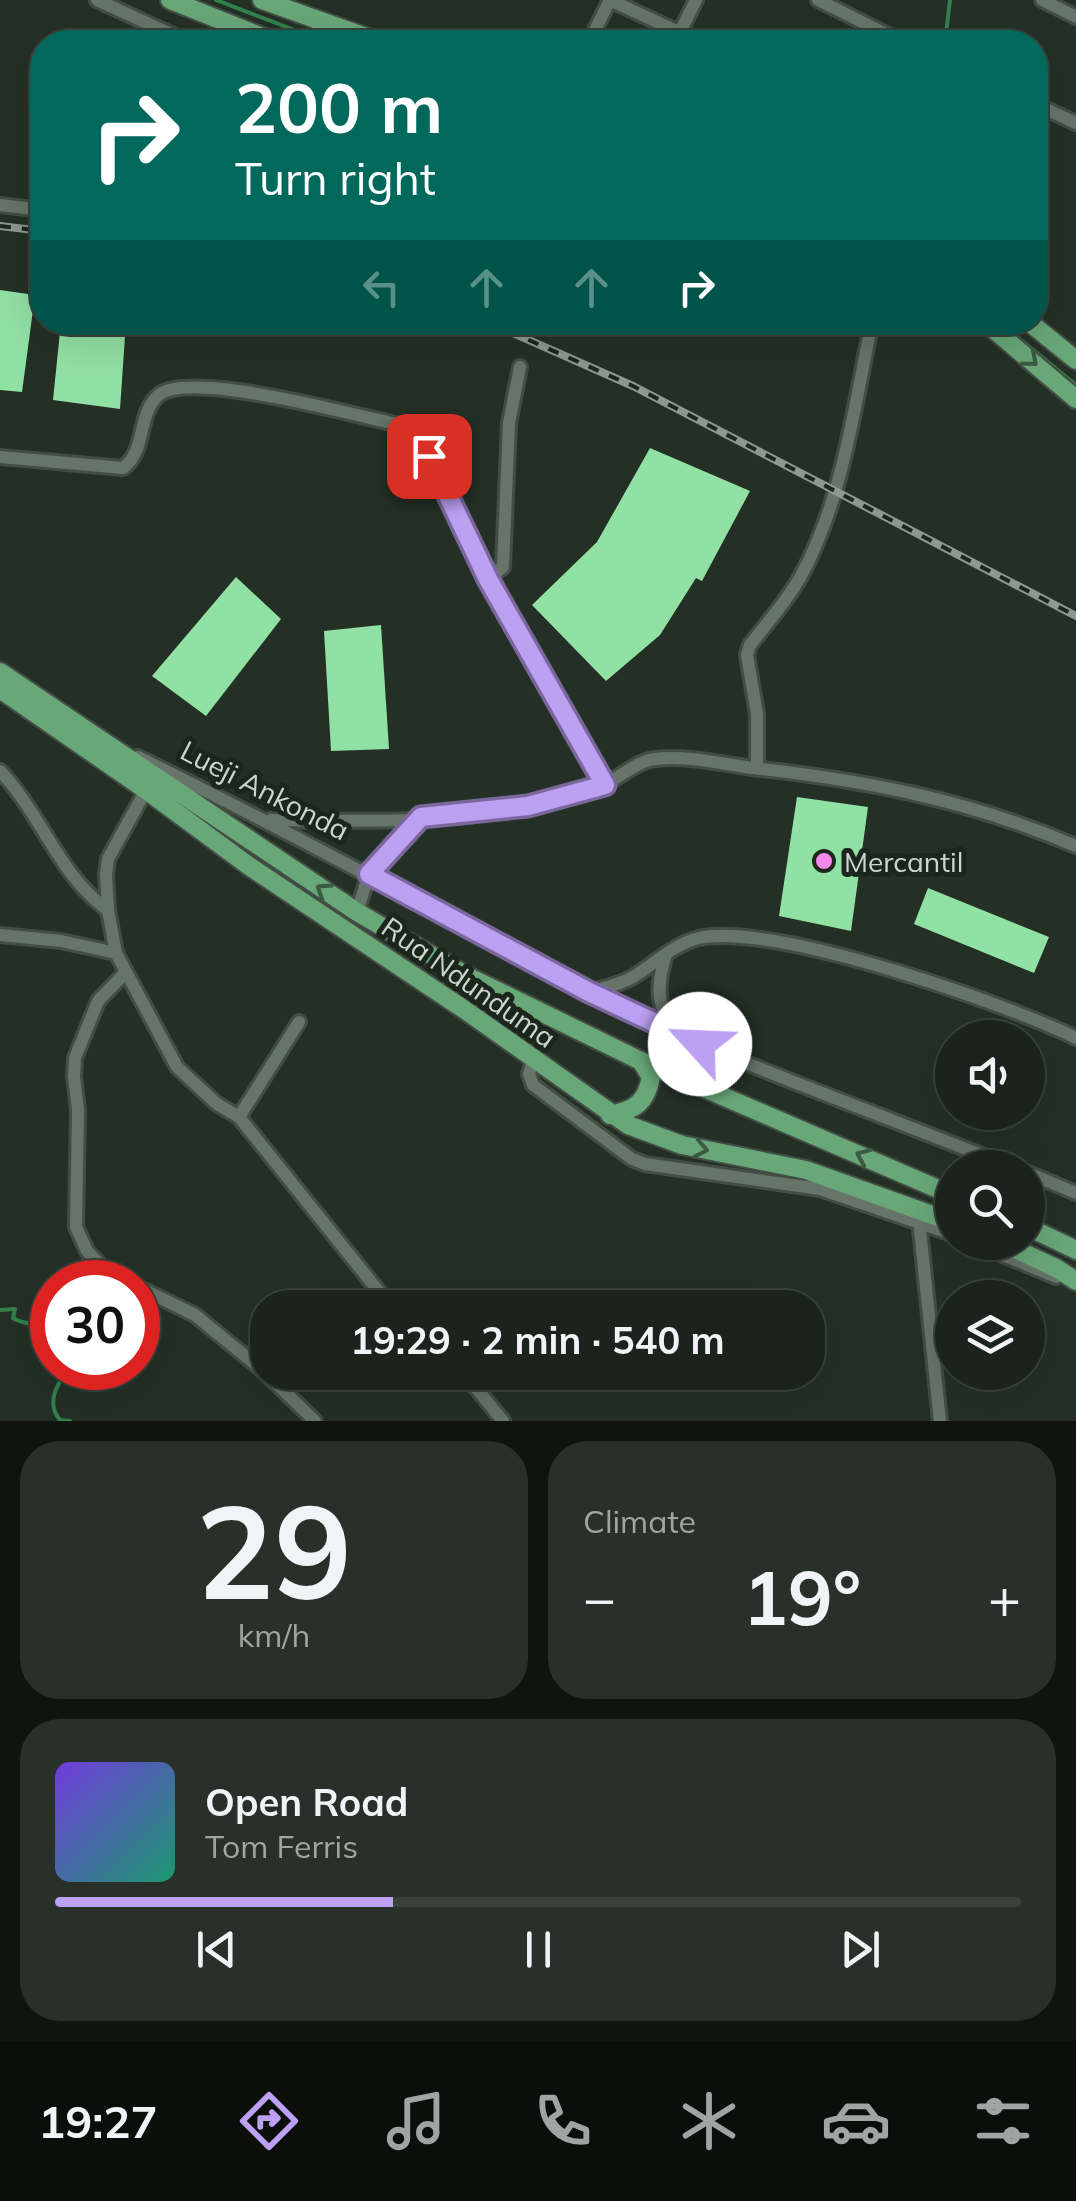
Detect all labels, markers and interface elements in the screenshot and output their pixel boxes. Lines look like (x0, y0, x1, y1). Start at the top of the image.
text: 200 m (235, 63, 443, 151)
icon: right (70, 70, 200, 200)
text: Turn right (235, 150, 436, 206)
icon: left (354, 260, 409, 315)
icon: ahead (459, 260, 514, 315)
icon: ahead (564, 260, 619, 315)
icon: right (669, 260, 724, 315)
one-way arrow (1019, 349, 1037, 367)
pin (387, 414, 472, 499)
icon: arrive (402, 429, 457, 484)
street label: Lueji Ankonda (175, 733, 355, 847)
place label: Mercantil (844, 844, 963, 879)
marker: Mercantil (813, 850, 835, 872)
one-way arrow (316, 884, 335, 902)
street label: Rua Ndunduma (375, 909, 563, 1055)
position arrow (648, 992, 752, 1096)
map controls (935, 1020, 1045, 1390)
button: sound (935, 1020, 1045, 1130)
one-way arrow (692, 1138, 709, 1159)
one-way arrow (855, 1148, 873, 1168)
button: search (935, 1150, 1045, 1260)
speed limit sign: 30 (30, 1260, 160, 1390)
button: layers (935, 1280, 1045, 1390)
text: 19:29 · 2 min · 540 m (350, 1316, 725, 1364)
text: 29 (196, 1468, 352, 1632)
text: Climate (583, 1501, 696, 1541)
text: 19° (743, 1550, 861, 1644)
text: − (583, 1563, 616, 1632)
text: + (988, 1563, 1021, 1632)
text: km/h (238, 1615, 310, 1655)
text: Open Road (205, 1778, 408, 1826)
text: Tom Ferris (205, 1826, 358, 1866)
icon: previous (189, 1922, 244, 1977)
icon: pause (511, 1922, 566, 1977)
icon: next (833, 1922, 888, 1977)
icon: directions (234, 2086, 304, 2156)
icon: music (381, 2086, 451, 2156)
icon: phone (528, 2086, 598, 2156)
icon: climate (674, 2086, 744, 2156)
icon: car (821, 2086, 891, 2156)
icon: filters (968, 2086, 1038, 2156)
text: 19:27 (38, 2093, 158, 2149)

